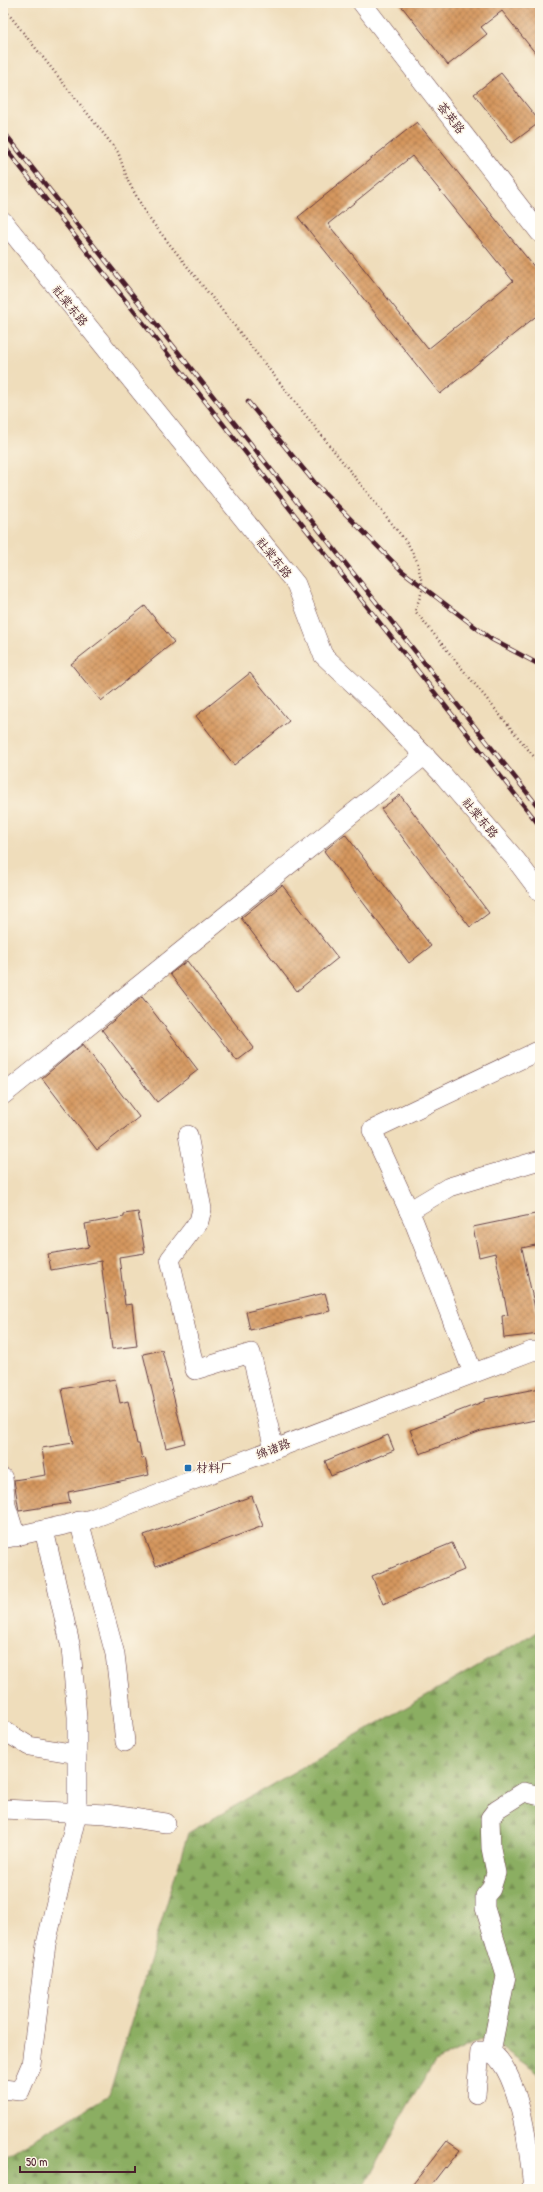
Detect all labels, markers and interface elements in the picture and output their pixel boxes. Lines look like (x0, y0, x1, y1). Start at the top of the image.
street label: 荟英路 (434, 98, 469, 137)
street label: 社棠东路 (49, 282, 92, 330)
street label: 社棠东路 (253, 534, 296, 582)
street label: 社棠东路 (458, 794, 502, 842)
street label: 绵诸路 (253, 1434, 293, 1463)
place label: 材料厂 (196, 1459, 232, 1476)
marker: 材料厂 (183, 1463, 193, 1473)
scale bar (20, 2148, 135, 2174)
text: 50 m (26, 2153, 47, 2170)

